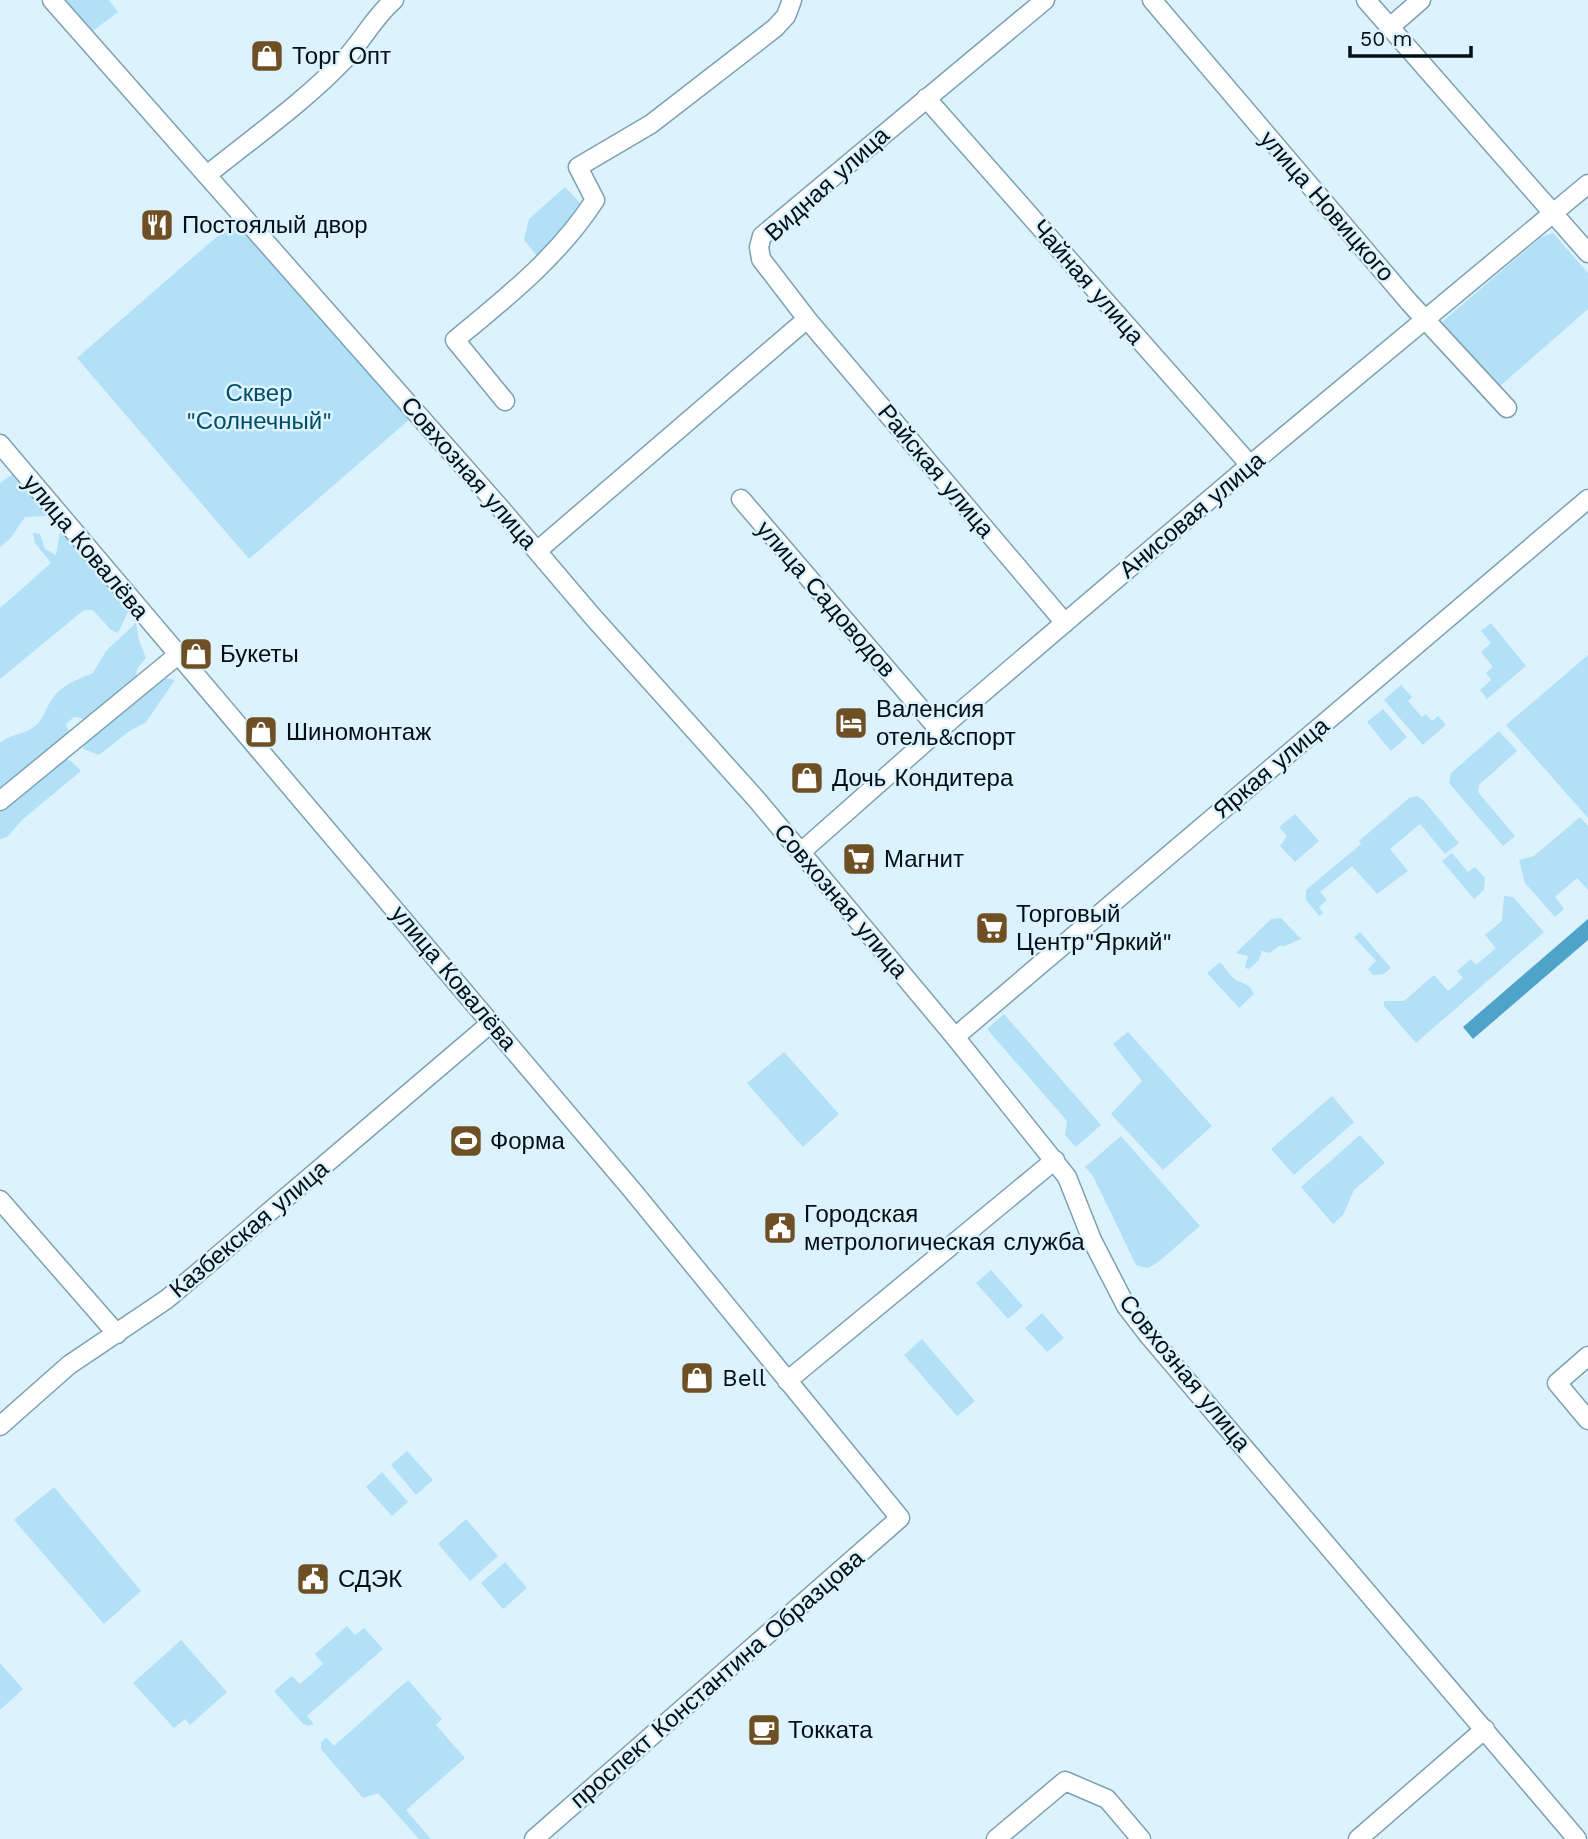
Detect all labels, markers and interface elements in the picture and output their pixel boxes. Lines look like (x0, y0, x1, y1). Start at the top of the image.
scale bar (1350, 14, 1471, 58)
text: 50 m (1360, 26, 1412, 51)
shop icon: Торг Опт (248, 37, 286, 75)
place label: Торг Опт (292, 42, 391, 70)
street label: Видная улица (759, 121, 895, 247)
street label: улица Новицкого (1254, 125, 1400, 287)
restaurant icon: Постоялый двор (138, 206, 176, 244)
place label: Постоялый двор (182, 211, 368, 239)
street label: Чайная улица (1026, 214, 1150, 351)
park label: Сквер "Солнечный" (186, 379, 332, 435)
street label: Совхозная улица (395, 391, 543, 556)
street label: Райская улица (872, 399, 1000, 544)
street label: Анисовая улица (1114, 446, 1271, 584)
street label: улица Ковалёва (17, 469, 155, 626)
street label: улица Садоводов (751, 515, 901, 683)
shop icon: Букеты (177, 635, 215, 673)
place label: Букеты (220, 640, 299, 668)
place label: Валенсия отель&спорт (876, 695, 1016, 751)
hotel icon: Валенсия отель&спорт (832, 704, 870, 742)
street label: Яркая улица (1208, 711, 1335, 824)
shop icon: Шиномонтаж (242, 713, 280, 751)
place label: Шиномонтаж (286, 718, 431, 746)
shop icon: Дочь Кондитера (788, 759, 826, 797)
place label: Дочь Кондитера (832, 764, 1014, 792)
street label: Совхозная улица (768, 818, 914, 984)
supermarket icon: Магнит (840, 840, 878, 878)
place label: Магнит (884, 845, 964, 873)
street label: улица Ковалёва (385, 900, 523, 1057)
place label: Торговый Центр"Яркий" (1016, 900, 1172, 956)
supermarket icon: Торговый Центр"Яркий" (973, 909, 1011, 947)
sports icon: Форма (447, 1122, 485, 1160)
place label: Форма (490, 1127, 565, 1155)
street label: Казбекская улица (164, 1154, 335, 1304)
place label: Городская метрологическая служба (804, 1200, 1085, 1256)
public building icon: Городская метрологическая служба (761, 1209, 799, 1247)
street label: Совхозная улица (1113, 1289, 1257, 1457)
shop icon: Bell (678, 1359, 716, 1397)
place label: Bell (722, 1364, 767, 1392)
street label: проспект Константина Образцова (565, 1544, 870, 1814)
public building icon: СДЭК (294, 1560, 332, 1598)
place label: СДЭК (338, 1565, 402, 1593)
cafe icon: Токката (745, 1711, 783, 1749)
place label: Токката (788, 1716, 873, 1744)

